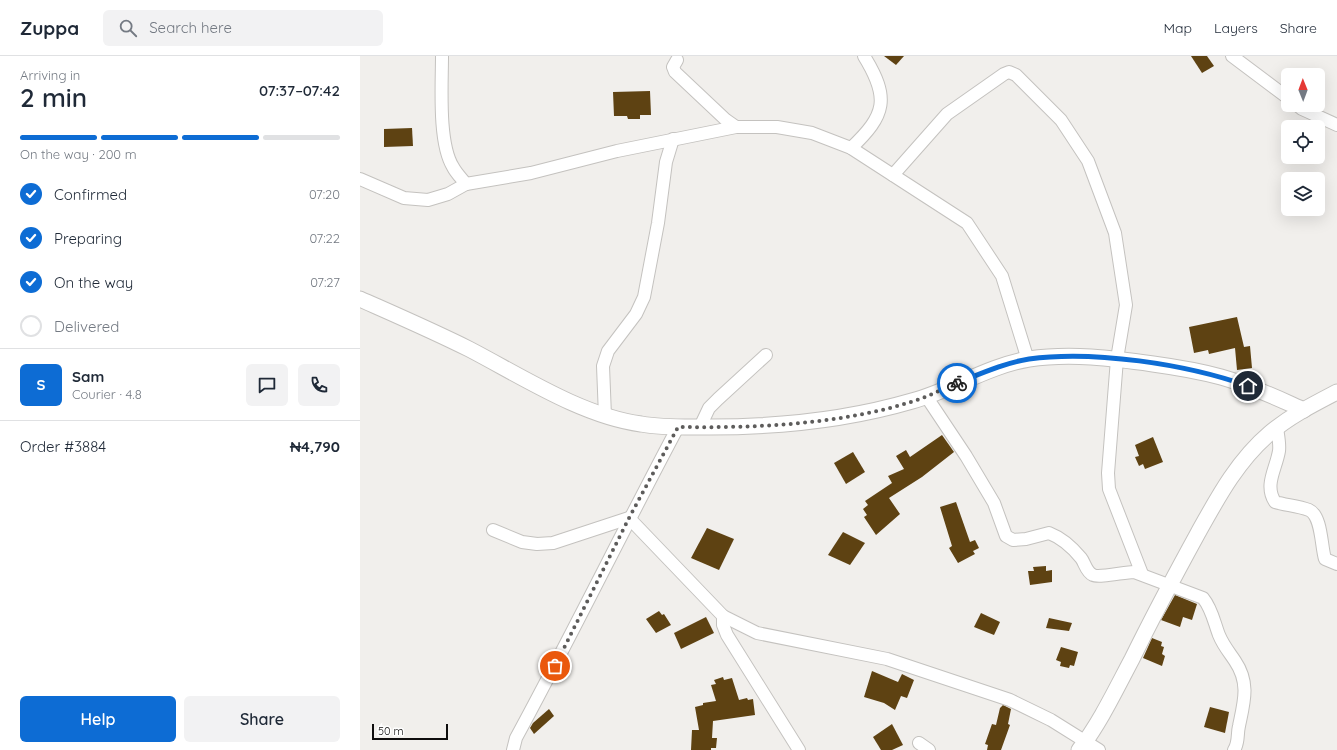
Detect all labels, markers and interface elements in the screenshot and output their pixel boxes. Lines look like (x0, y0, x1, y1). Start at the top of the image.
search box (103, 10, 383, 46)
text: Zuppa (20, 16, 79, 40)
icon: search (117, 17, 139, 39)
text: Search here (149, 18, 232, 37)
text: Map (1163, 19, 1192, 37)
text: Layers (1214, 19, 1258, 37)
text: Share (1280, 19, 1317, 37)
text: Arriving in (20, 67, 80, 83)
north arrow (1281, 68, 1325, 112)
map controls (1281, 68, 1325, 216)
text: 2 min (20, 81, 87, 114)
text: 07:37–07:42 (259, 81, 340, 100)
button: locate (1281, 120, 1325, 164)
text: On the way · 200 m (20, 146, 137, 162)
button: layers (1281, 172, 1325, 216)
icon: check (20, 183, 42, 205)
text: Confirmed (54, 185, 127, 204)
text: 07:20 (309, 186, 340, 202)
icon: check (20, 227, 42, 249)
text: Preparing (54, 229, 122, 248)
text: 07:22 (309, 230, 340, 246)
icon: check (20, 271, 42, 293)
text: On the way (54, 273, 133, 292)
text: 07:27 (310, 274, 340, 290)
text: Delivered (54, 317, 119, 336)
courier (937, 363, 977, 403)
button: chat (246, 364, 288, 406)
button: phone (298, 364, 340, 406)
text: Sam (72, 367, 104, 386)
pin (1231, 369, 1265, 403)
icon: bike (946, 372, 968, 394)
text: S (37, 375, 45, 394)
icon: home (1237, 375, 1259, 397)
text: Courier · 4.8 (72, 386, 142, 402)
text: Order #3884 (20, 437, 106, 456)
text: ₦4,790 (290, 437, 340, 456)
pin (538, 649, 572, 683)
icon: bag (544, 655, 566, 677)
button: Help (20, 696, 176, 742)
button: Share (184, 696, 340, 742)
scale bar (372, 722, 448, 741)
text: 50 m (378, 724, 404, 738)

